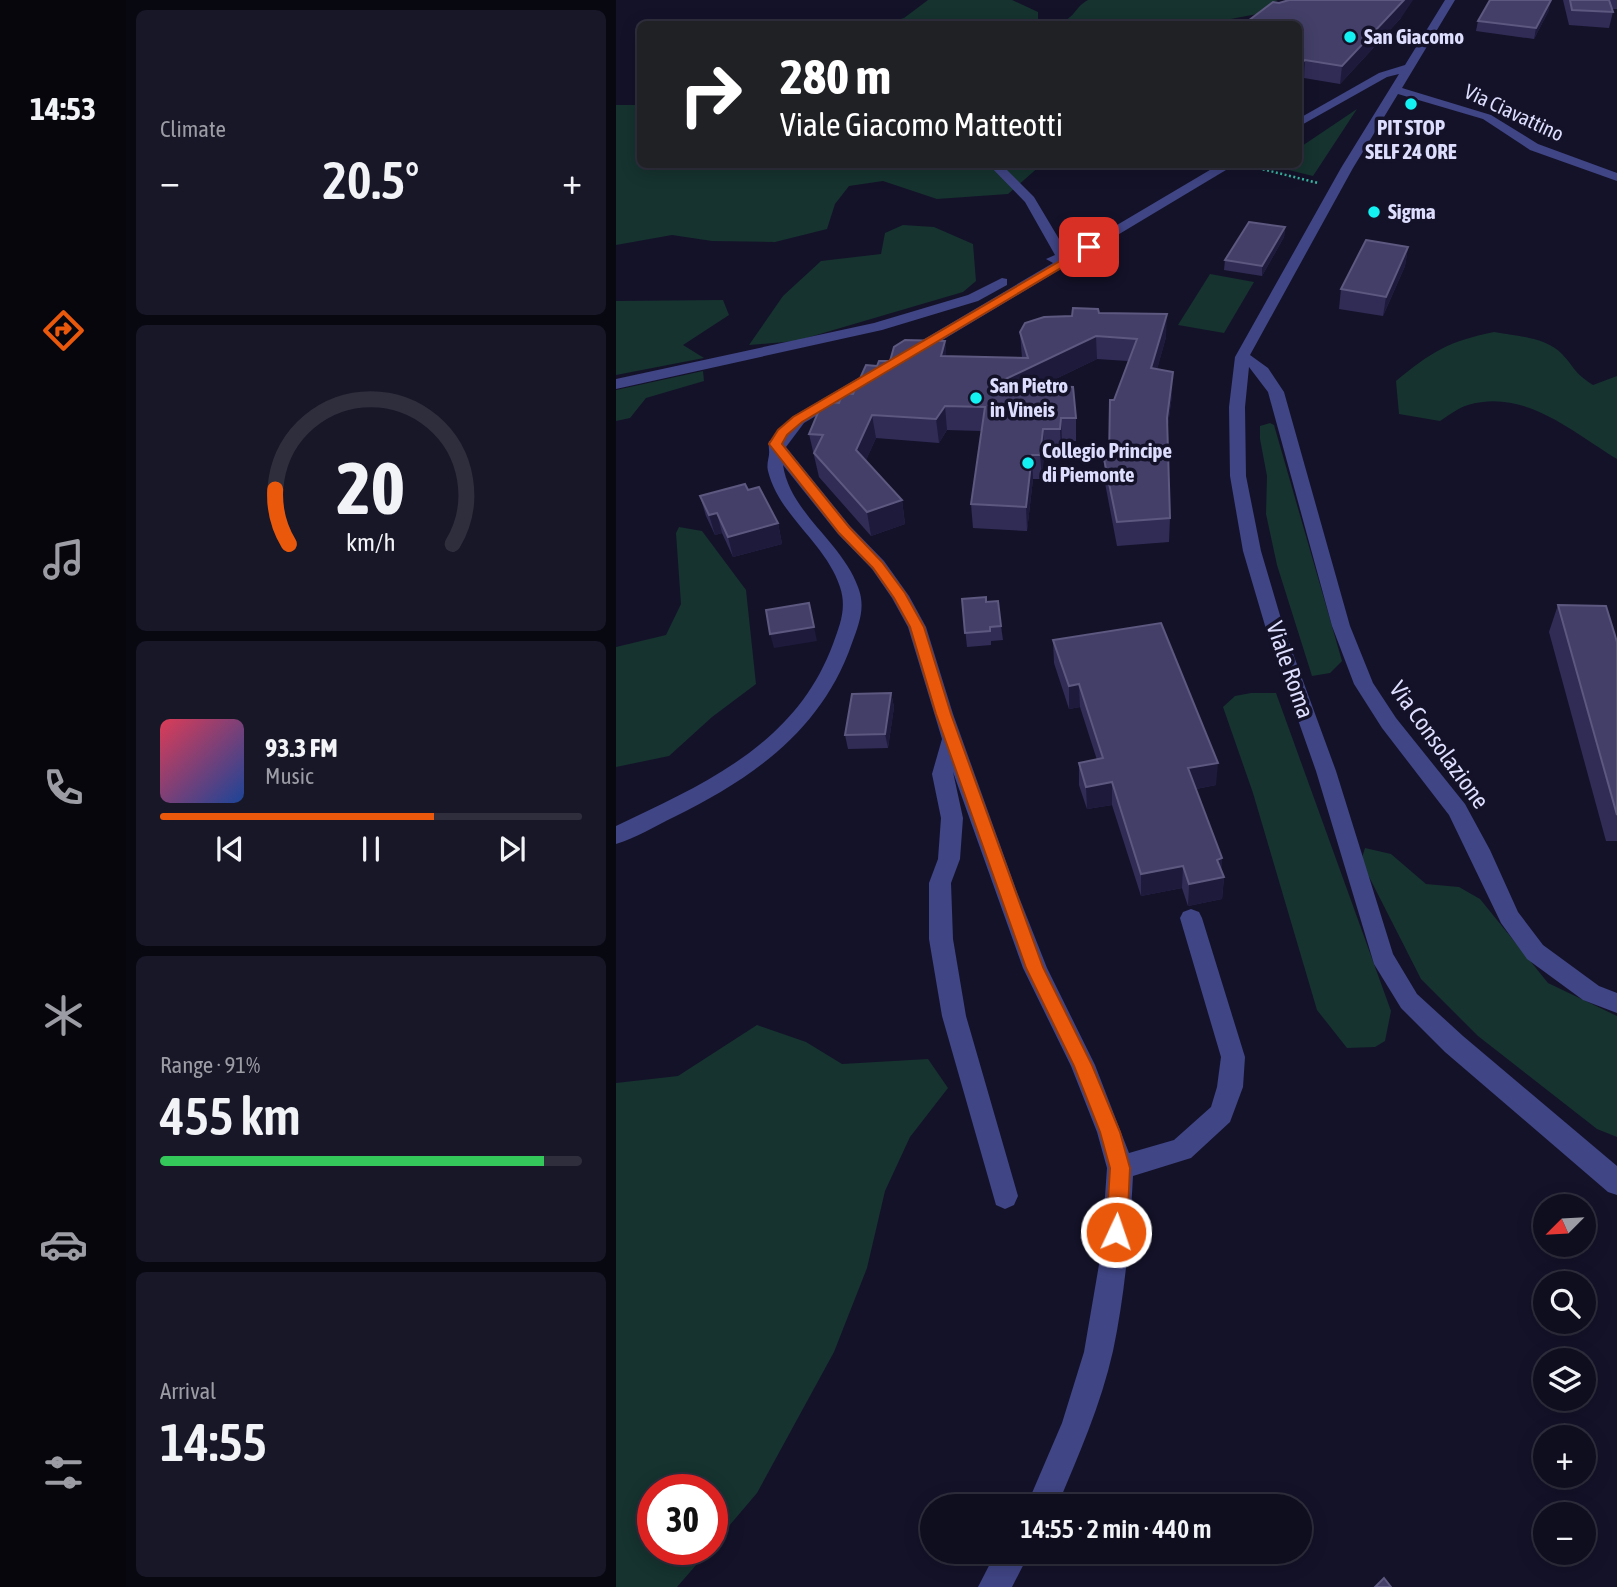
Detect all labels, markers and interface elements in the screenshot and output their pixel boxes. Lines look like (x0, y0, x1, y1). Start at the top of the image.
place label: San Giacomo (1364, 24, 1464, 48)
marker: San Giacomo (1342, 29, 1358, 45)
text: 280 m (780, 48, 891, 104)
icon: right (665, 49, 756, 140)
street label: Via Ciavattino (1461, 79, 1568, 146)
text: 14:53 (30, 90, 96, 127)
marker: PIT STOP SELF 24 ORE (1403, 96, 1419, 112)
text: Viale Giacomo Matteotti (780, 106, 1063, 143)
place label: PIT STOP SELF 24 ORE (1365, 115, 1457, 163)
text: Climate (160, 116, 226, 142)
text: 20.5° (323, 150, 419, 210)
text: − (160, 159, 180, 202)
text: + (562, 159, 582, 202)
place label: Sigma (1388, 199, 1436, 223)
marker: Sigma (1366, 204, 1382, 220)
pin (1059, 217, 1119, 277)
icon: arrive (1070, 228, 1108, 266)
icon: directions (39, 306, 88, 355)
place label: San Pietro in Vineis (990, 373, 1068, 421)
marker: San Pietro in Vineis (968, 390, 984, 406)
place label: Collegio Principe di Piemonte (1042, 438, 1172, 486)
text: 20 (337, 447, 405, 530)
marker: Collegio Principe di Piemonte (1020, 455, 1036, 471)
text: km/h (346, 528, 396, 556)
icon: music (39, 535, 88, 584)
street label: Viale Roma (1261, 618, 1320, 722)
street label: Via Consolazione (1384, 676, 1495, 814)
text: 93.3 FM (265, 733, 338, 763)
icon: phone (39, 763, 88, 812)
text: Music (265, 763, 313, 789)
icon: previous (211, 830, 249, 868)
icon: pause (352, 830, 390, 868)
icon: next (493, 830, 531, 868)
icon: climate (39, 991, 88, 1040)
text: Range · 91% (160, 1052, 260, 1078)
text: 455 km (160, 1086, 301, 1146)
north arrow (1533, 1194, 1596, 1256)
map controls (1533, 1194, 1596, 1565)
position arrow (1079, 1195, 1153, 1269)
icon: car (39, 1220, 88, 1269)
button: search (1533, 1271, 1596, 1334)
button: layers (1533, 1348, 1596, 1411)
text: Arrival (160, 1378, 216, 1404)
text: 14:55 (160, 1412, 267, 1472)
button: + (1533, 1425, 1596, 1488)
icon: filters (39, 1448, 88, 1497)
speed limit sign: 30 (637, 1474, 728, 1565)
button: − (1533, 1502, 1596, 1565)
text: 14:55 · 2 min · 440 m (1021, 1514, 1211, 1544)

